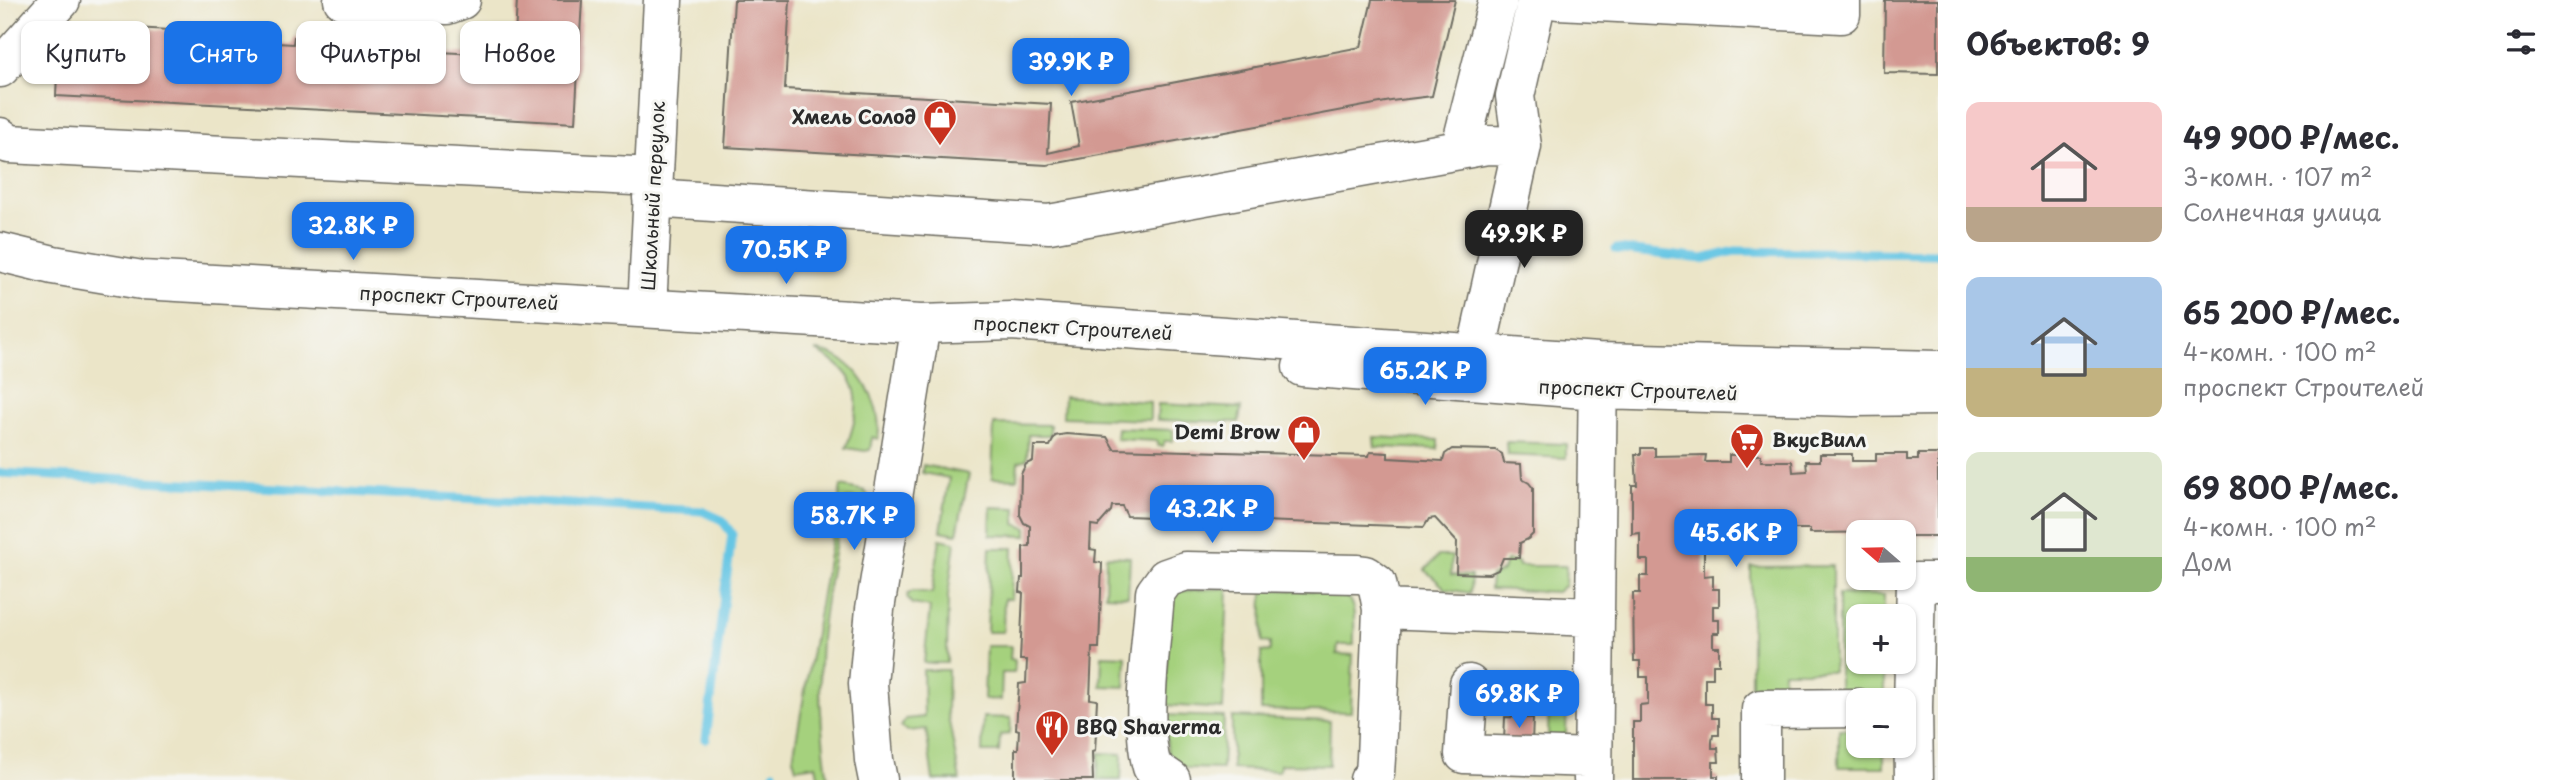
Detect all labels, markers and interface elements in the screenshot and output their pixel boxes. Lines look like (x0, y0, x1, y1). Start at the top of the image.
text: Объектов: 9 (1966, 20, 2150, 65)
chip: Купить (21, 21, 150, 84)
chip: Снять (164, 21, 282, 84)
chip: Фильтры (296, 21, 446, 84)
chip: Новое (460, 21, 580, 84)
icon: filters (2502, 23, 2540, 61)
pin: 39.9K ₽ (1006, 38, 1136, 98)
text: 39.9K ₽ (1028, 43, 1114, 78)
shop icon: Хмель Солод (921, 98, 959, 147)
street label: Школьный переулок (633, 100, 671, 291)
place label: Хмель Солод (792, 102, 916, 130)
text: 49 900 ₽/мес. (2183, 114, 2400, 159)
icon: home (2022, 130, 2106, 214)
text: 3-комн. · 107 m² (2183, 159, 2372, 194)
text: Солнечная улица (2183, 194, 2381, 229)
pin: 32.8K ₽ (288, 202, 418, 262)
text: 32.8K ₽ (308, 207, 398, 242)
pin: 49.9K ₽ (1459, 210, 1589, 270)
text: 49.9K ₽ (1481, 215, 1567, 250)
pin: 70.5K ₽ (721, 226, 851, 286)
text: 70.5K ₽ (741, 231, 831, 266)
street label: проспект Строителей (359, 278, 559, 316)
text: 65 200 ₽/мес. (2183, 289, 2400, 334)
icon: home (2022, 305, 2106, 389)
street label: проспект Строителей (973, 308, 1173, 346)
text: 4-комн. · 100 m² (2183, 334, 2377, 369)
pin: 65.2K ₽ (1360, 348, 1490, 407)
text: 65.2K ₽ (1379, 352, 1471, 387)
text: проспект Строителей (2183, 369, 2424, 404)
street label: проспект Строителей (1538, 372, 1738, 406)
shop icon: Demi Brow (1285, 413, 1323, 462)
place label: Demi Brow (1174, 417, 1280, 445)
supermarket icon: ВкусВилл (1728, 421, 1766, 470)
place label: ВкусВилл (1772, 425, 1867, 453)
text: 69 800 ₽/мес. (2183, 464, 2399, 509)
icon: home (2022, 480, 2106, 564)
pin: 43.2K ₽ (1147, 486, 1277, 545)
text: 43.2K ₽ (1166, 490, 1258, 525)
pin: 58.7K ₽ (789, 492, 919, 552)
text: 58.7K ₽ (810, 497, 898, 532)
text: 4-комн. · 100 m² (2183, 509, 2377, 544)
pin: 45.6K ₽ (1671, 510, 1801, 569)
text: 45.6K ₽ (1690, 514, 1782, 549)
north arrow (1846, 520, 1916, 590)
map controls (1846, 520, 1916, 758)
text: Дом (2183, 544, 2232, 579)
button: + (1846, 604, 1916, 674)
pin: 69.8K ₽ (1454, 670, 1584, 730)
text: 69.8K ₽ (1475, 675, 1563, 710)
button: − (1846, 688, 1916, 758)
restaurant icon: BBQ Shaverma (1033, 708, 1071, 757)
place label: BBQ Shaverma (1076, 712, 1221, 740)

